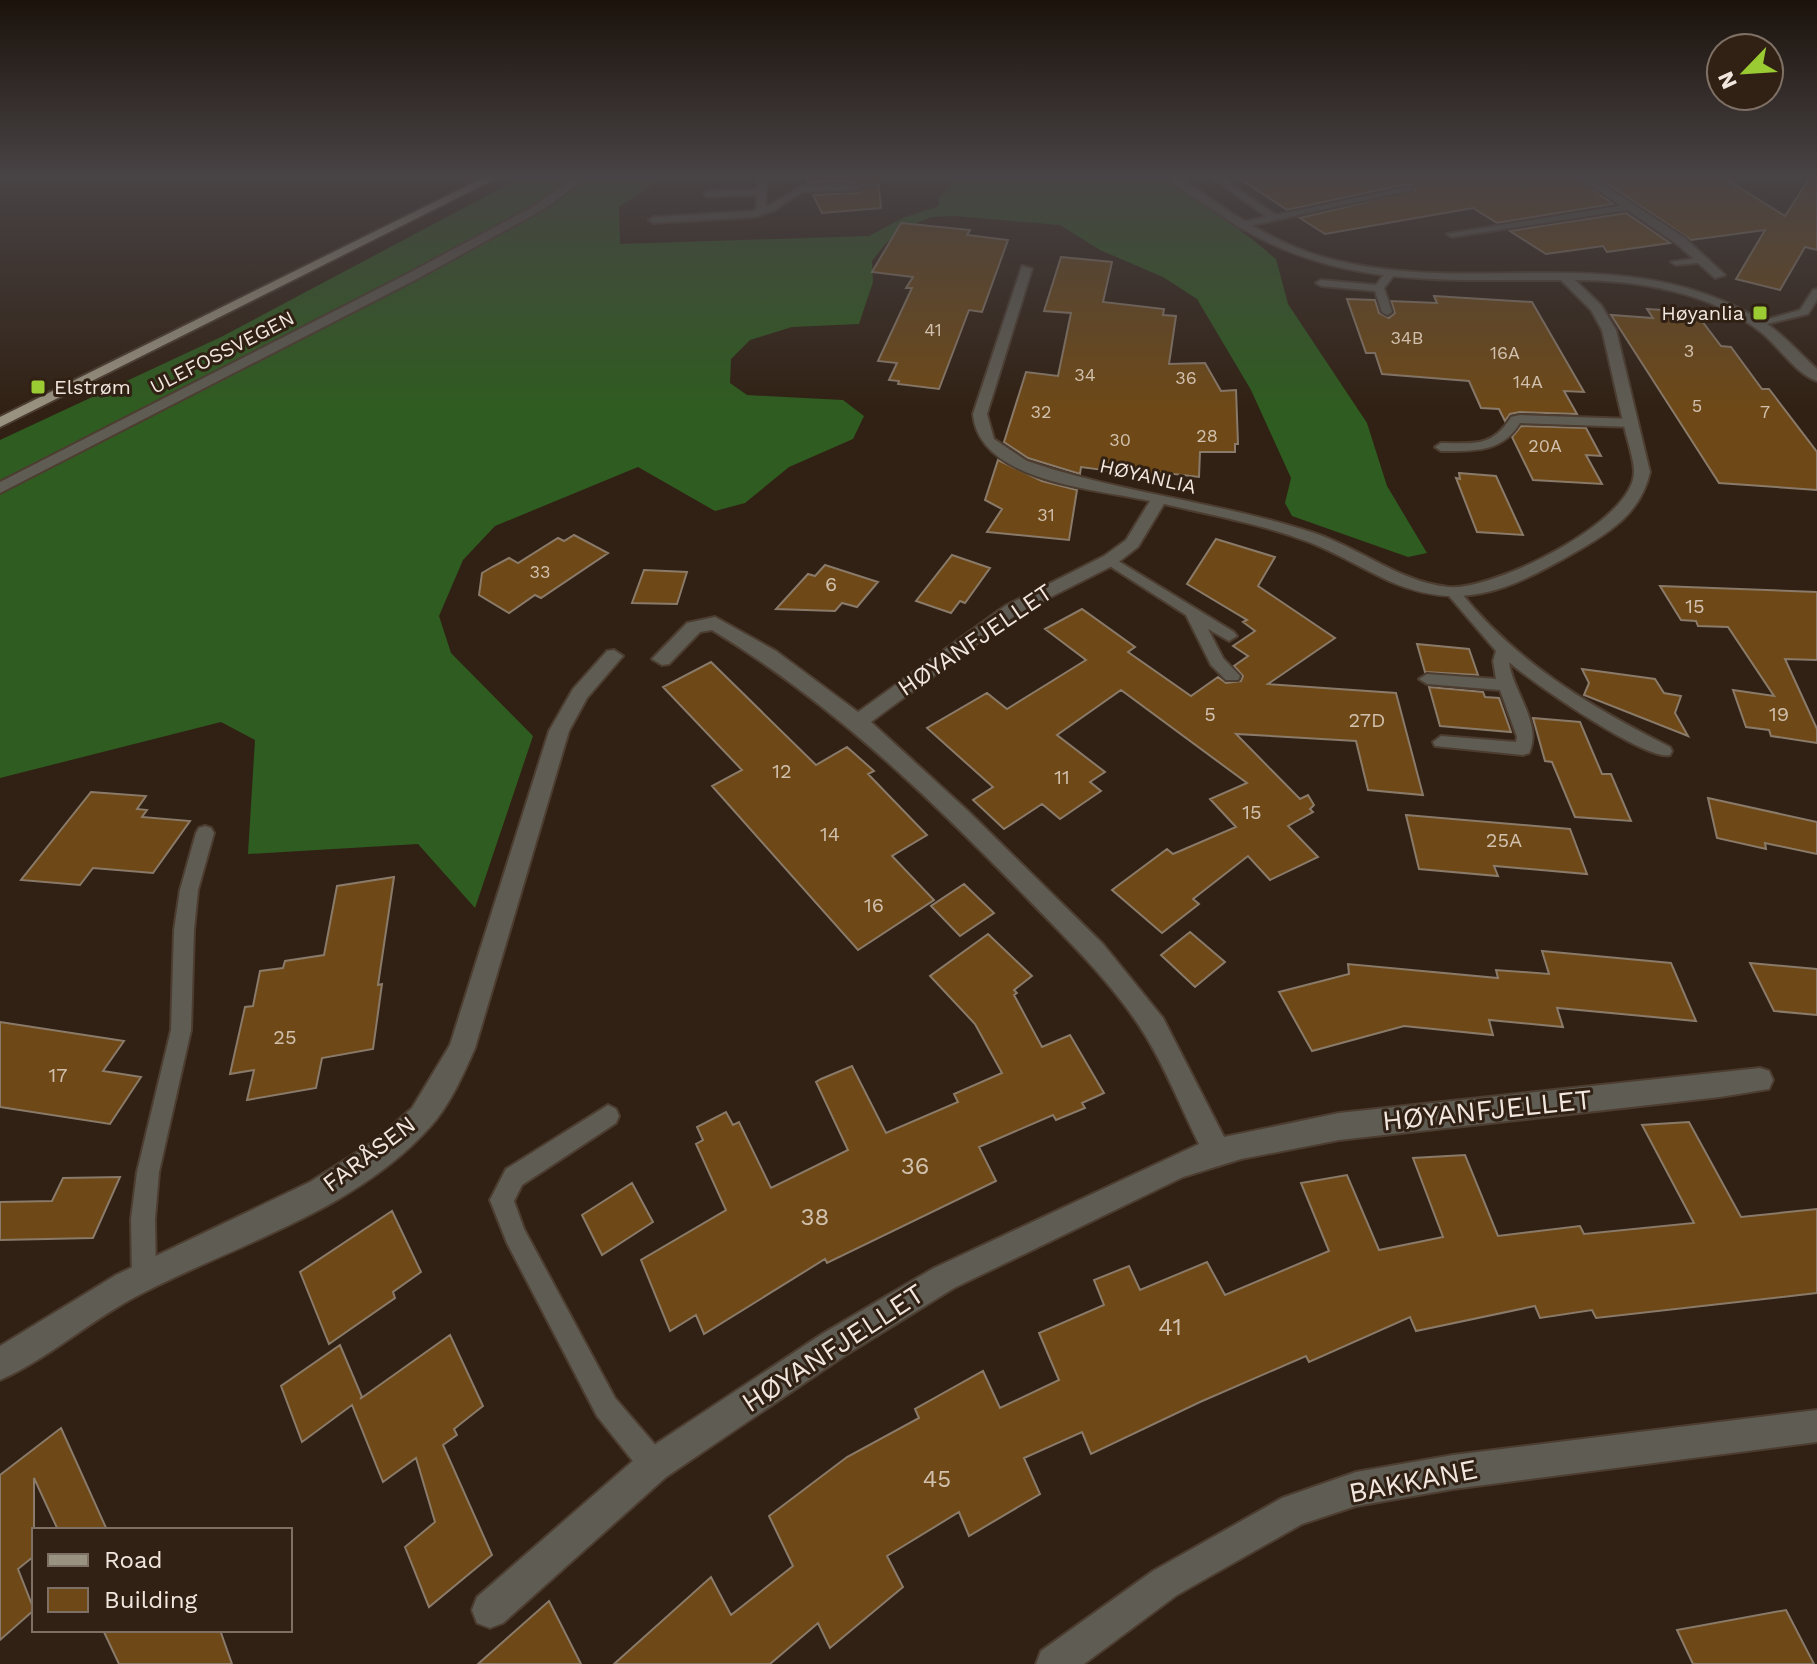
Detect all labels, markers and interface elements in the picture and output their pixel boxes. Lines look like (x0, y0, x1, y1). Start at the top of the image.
north arrow (1705, 32, 1785, 112)
text: N (1713, 68, 1742, 93)
place label: Høyanlia (1661, 301, 1744, 325)
marker: Høyanlia (1751, 304, 1769, 322)
street label: ULEFOSSVEGEN (146, 305, 298, 399)
house number: 41 (924, 319, 942, 340)
house number: 34B (1390, 327, 1424, 348)
house number: 3 (1684, 340, 1694, 361)
house number: 16A (1490, 342, 1520, 363)
house number: 34 (1074, 364, 1096, 385)
house number: 36 (1175, 367, 1197, 388)
house number: 14A (1513, 371, 1543, 392)
place label: Elstrøm (54, 375, 131, 399)
marker: Elstrøm (29, 378, 47, 396)
house number: 5 (1692, 395, 1702, 416)
house number: 32 (1031, 401, 1052, 422)
house number: 7 (1760, 401, 1770, 422)
house number: 28 (1196, 425, 1218, 446)
house number: 30 (1109, 429, 1131, 450)
house number: 20A (1528, 435, 1562, 456)
street label: HØYANLIA (1097, 453, 1199, 499)
house number: 31 (1037, 504, 1055, 525)
house number: 33 (530, 561, 551, 582)
house number: 6 (825, 572, 837, 596)
street label: HØYANFJELLET (892, 578, 1058, 702)
house number: 15 (1685, 594, 1705, 618)
house number: 5 (1204, 702, 1216, 726)
house number: 19 (1769, 702, 1789, 726)
house number: 27D (1349, 708, 1385, 732)
house number: 12 (772, 759, 792, 783)
house number: 11 (1054, 765, 1070, 789)
house number: 15 (1242, 800, 1262, 824)
house number: 14 (820, 822, 840, 846)
house number: 25A (1486, 828, 1522, 852)
house number: 16 (864, 893, 884, 917)
house number: 25 (273, 1025, 297, 1049)
house number: 17 (48, 1063, 68, 1087)
street label: HØYANFJELLET (1381, 1083, 1594, 1137)
street label: FARÅSEN (317, 1110, 421, 1198)
house number: 36 (901, 1152, 929, 1180)
house number: 38 (801, 1203, 829, 1231)
street label: HØYANFJELLET (736, 1277, 930, 1419)
house number: 41 (1158, 1313, 1182, 1341)
street label: BAKKANE (1346, 1452, 1480, 1510)
house number: 45 (923, 1465, 951, 1493)
legend (32, 1528, 292, 1632)
text: Road (104, 1546, 163, 1574)
text: Building (104, 1586, 197, 1614)

